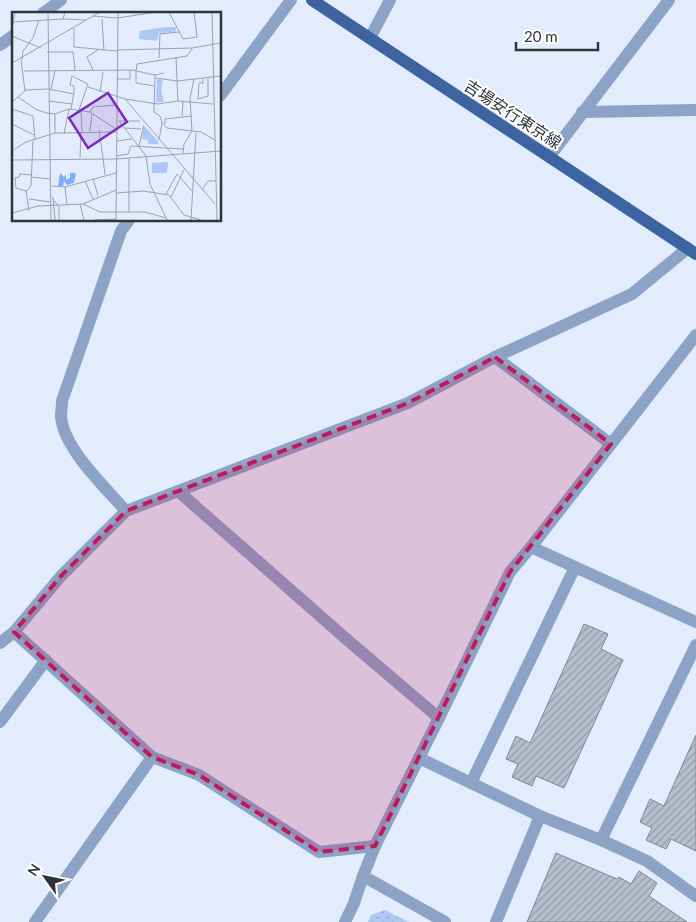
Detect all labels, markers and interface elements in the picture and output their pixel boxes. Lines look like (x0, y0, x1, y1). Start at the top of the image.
inset map (12, 12, 221, 221)
scale bar (516, 20, 598, 52)
text: 20 m (524, 27, 558, 45)
street label: 吉場安行東京線 (461, 75, 565, 152)
north arrow (20, 852, 70, 902)
text: N (24, 860, 44, 879)

